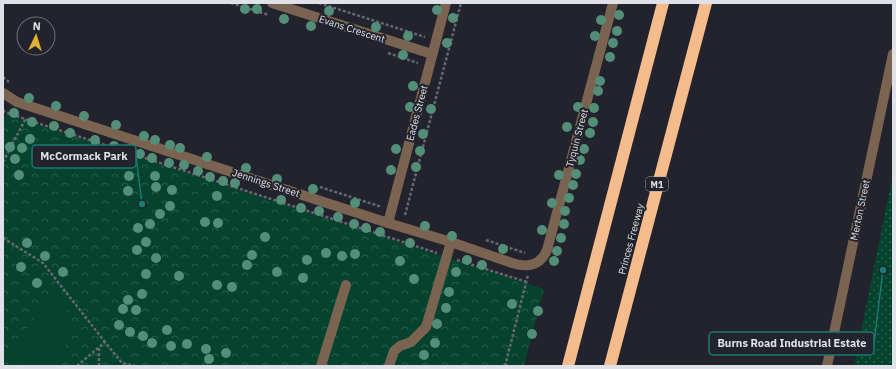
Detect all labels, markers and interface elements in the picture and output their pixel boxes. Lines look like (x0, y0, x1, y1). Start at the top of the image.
street label: Evans Crescent (317, 12, 387, 46)
north arrow (16, 16, 56, 56)
text: N (32, 19, 41, 33)
street label: Eades Street (403, 83, 431, 142)
street label: Tyquin Street (563, 107, 591, 169)
callout: McCormack Park (32, 145, 136, 168)
text: McCormack Park (40, 149, 128, 163)
street label: Jennings Street (231, 166, 302, 200)
road number: M1 (646, 177, 668, 191)
street label: Merton Street (847, 178, 873, 242)
street label: Princes Freeway (615, 202, 647, 276)
callout: Burns Road Industrial Estate (709, 332, 874, 355)
text: Burns Road Industrial Estate (718, 336, 866, 350)

